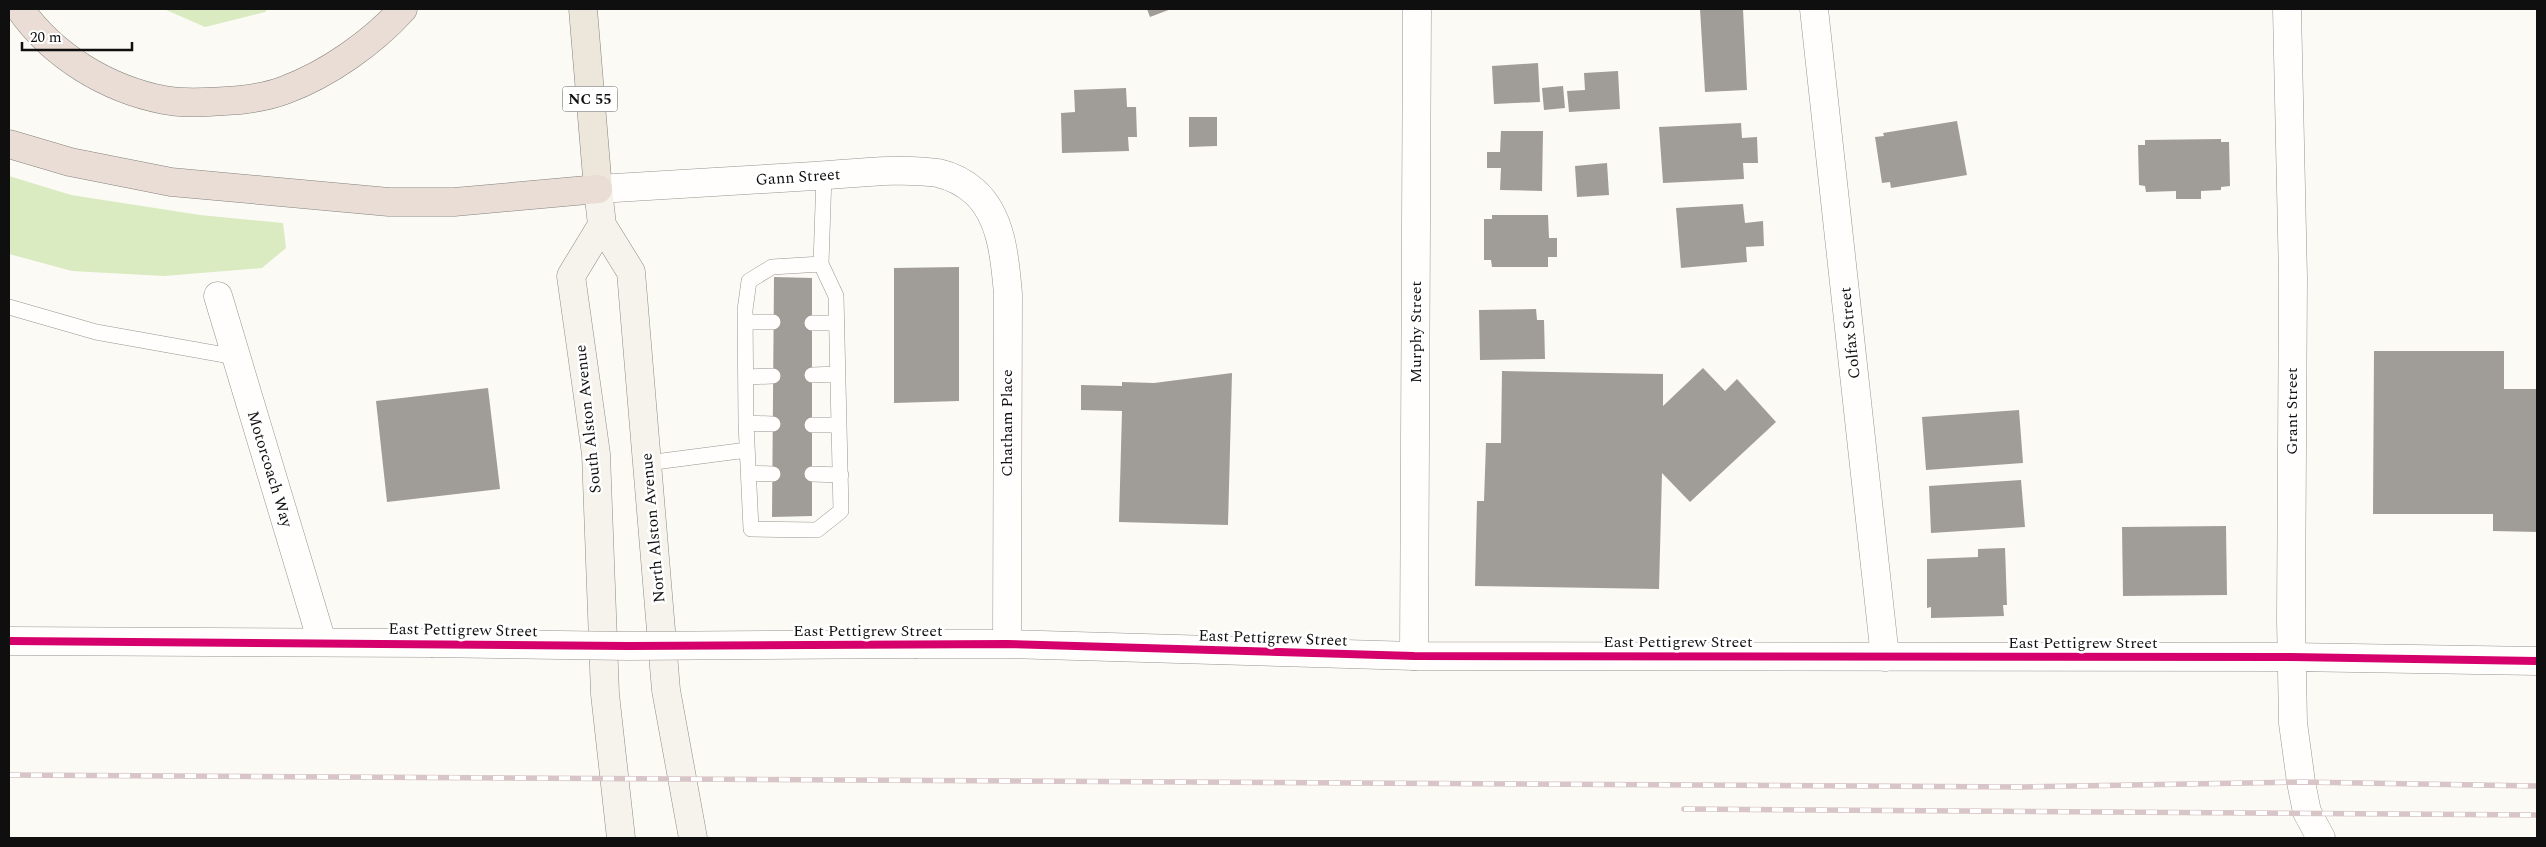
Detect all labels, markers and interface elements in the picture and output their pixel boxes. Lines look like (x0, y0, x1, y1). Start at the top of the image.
scale bar (22, 20, 132, 52)
text: 20 m (30, 26, 62, 49)
road number: NC 55 (562, 86, 618, 112)
street label: Gann Street (755, 162, 841, 192)
street label: Murphy Street (1404, 280, 1428, 383)
street label: Colfax Street (1833, 286, 1867, 380)
street label: South Alston Avenue (568, 344, 608, 494)
street label: Grant Street (2280, 367, 2304, 455)
street label: Chatham Place (995, 369, 1019, 477)
street label: Motorcoach Way (241, 408, 299, 531)
street label: North Alston Avenue (634, 452, 672, 604)
street label: East Pettigrew Street (388, 617, 538, 643)
street label: East Pettigrew Street (793, 619, 943, 643)
street label: East Pettigrew Street (1198, 623, 1348, 653)
street label: East Pettigrew Street (1603, 630, 1753, 654)
street label: East Pettigrew Street (2008, 631, 2158, 655)

